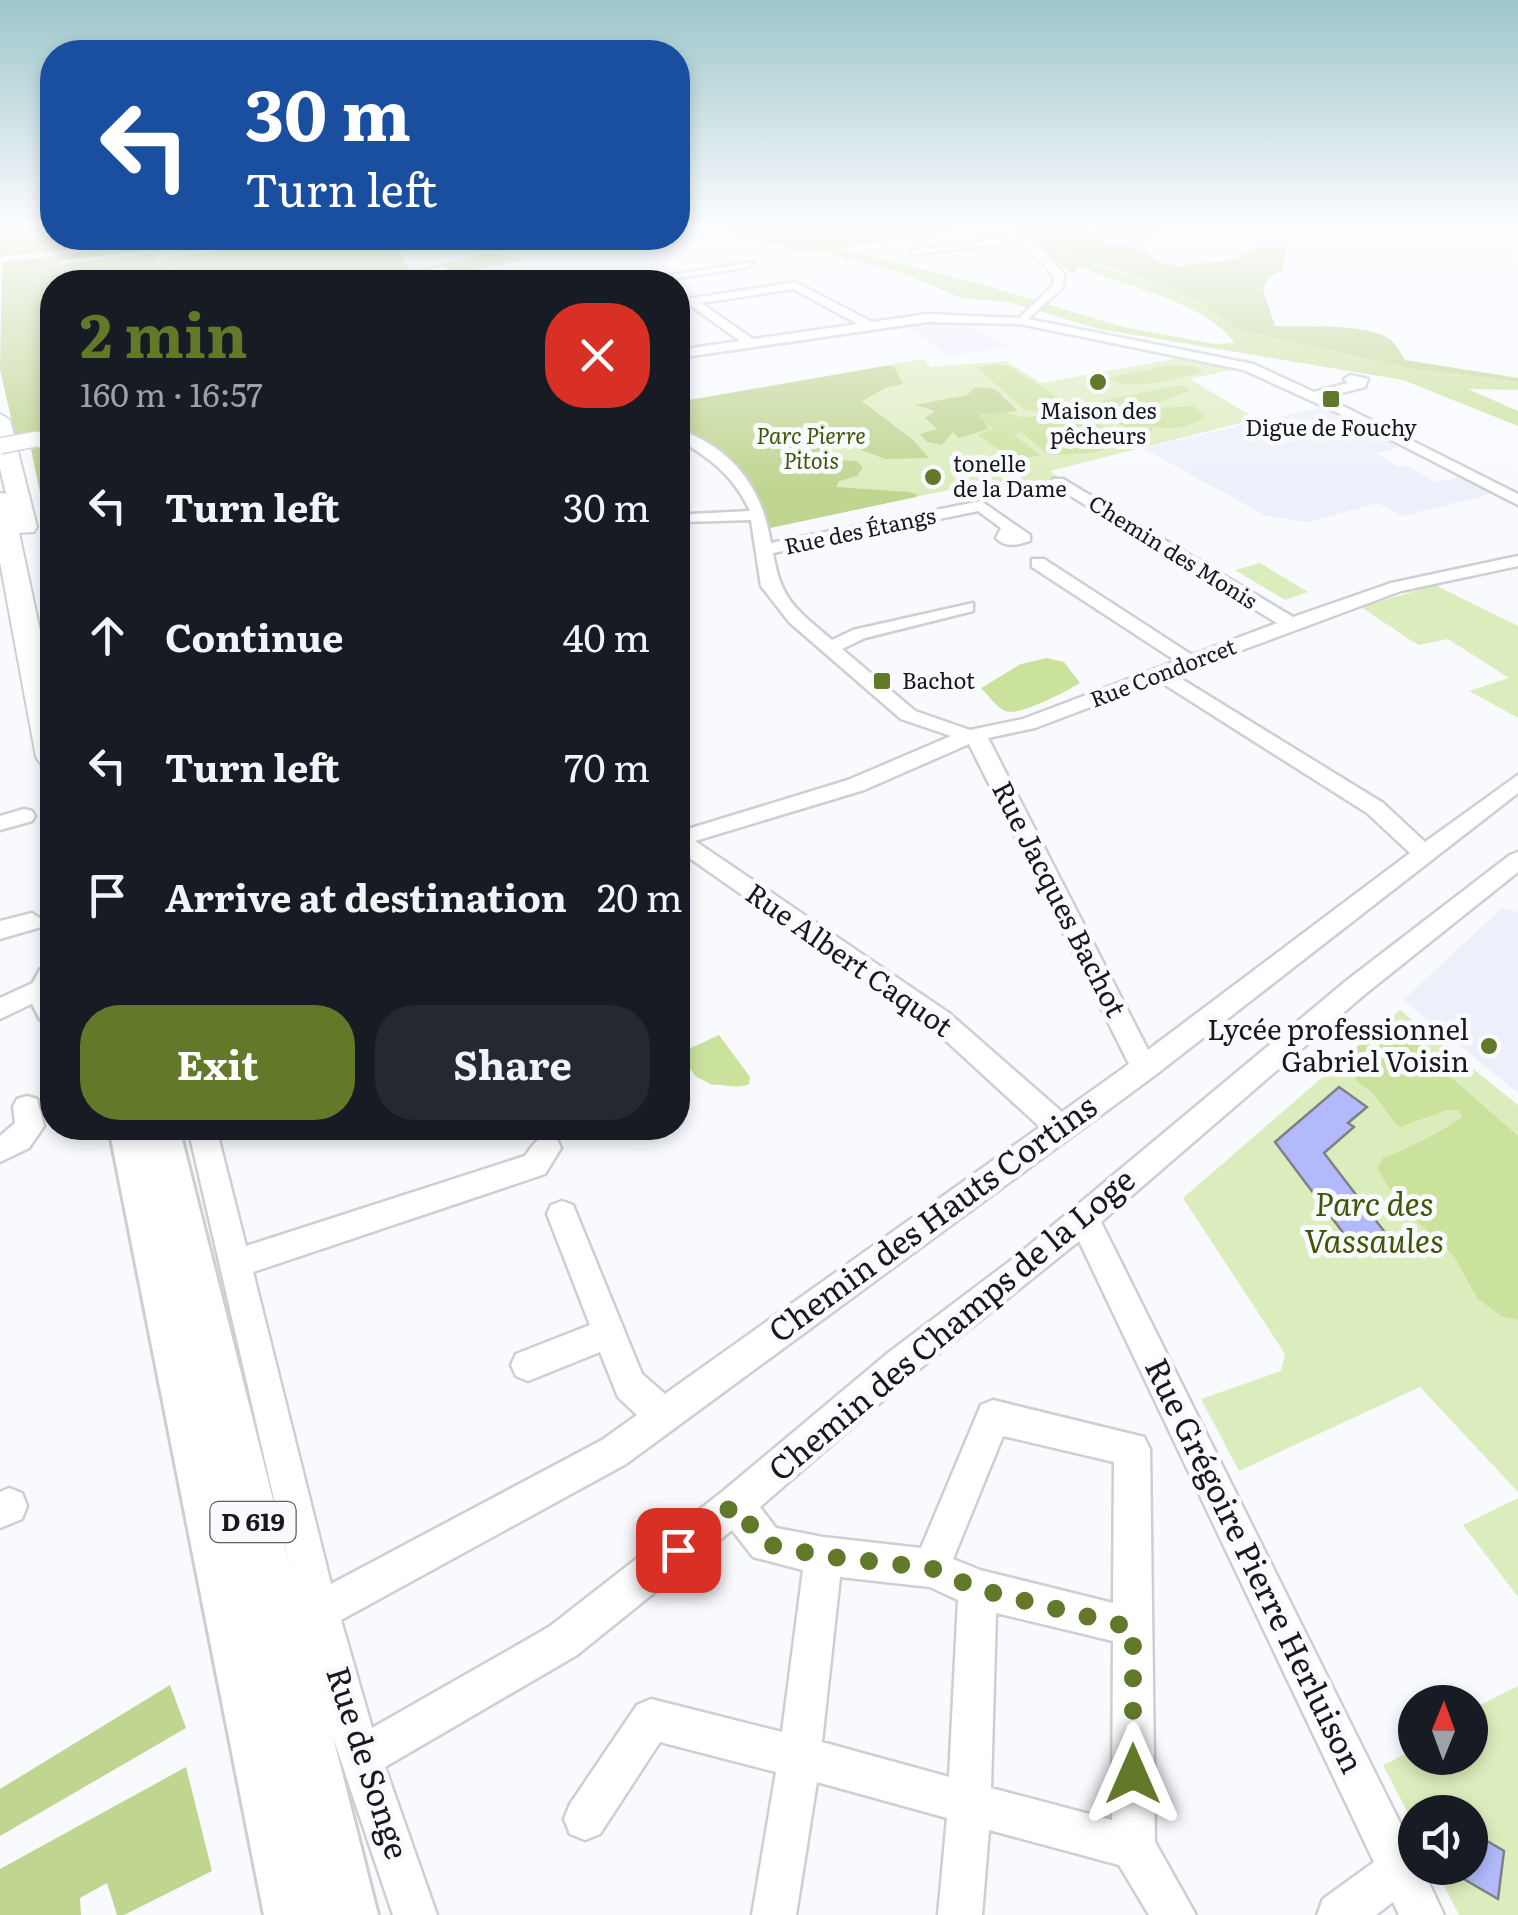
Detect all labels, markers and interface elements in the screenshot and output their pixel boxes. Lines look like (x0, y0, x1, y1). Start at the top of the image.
text: 30 m (245, 59, 411, 163)
icon: left (80, 80, 210, 210)
text: Turn left (245, 154, 437, 221)
text: 2 min (80, 287, 248, 376)
button: close (545, 303, 650, 408)
text: 160 m · 16:57 (80, 369, 263, 417)
marker: Maison des pêcheurs (1087, 371, 1109, 393)
marker: Digue de Fouchy (1320, 388, 1342, 410)
place label: Maison des pêcheurs (1040, 393, 1156, 451)
place label: Digue de Fouchy (1245, 410, 1417, 443)
park label: Parc Pierre Pitois (756, 418, 866, 476)
place label: tonelle de la Dame (953, 446, 1067, 504)
marker: tonelle de la Dame (922, 466, 944, 488)
text: Turn left (165, 477, 340, 534)
text: 30 m (563, 477, 650, 534)
icon: left (80, 478, 135, 533)
street label: Chemin des Monis (1083, 486, 1265, 616)
street label: Rue des Étangs (781, 497, 938, 562)
text: Continue (165, 607, 343, 664)
text: 40 m (563, 607, 650, 664)
icon: ahead (80, 608, 135, 663)
street label: Rue Condorcet (1085, 629, 1240, 715)
place label: Bachot (902, 663, 975, 696)
marker: Bachot (871, 670, 893, 692)
text: Turn left (165, 737, 340, 794)
text: 70 m (564, 737, 650, 794)
icon: left (80, 738, 135, 793)
street label: Rue Jacques Bachot (983, 773, 1139, 1024)
text: Arrive at destination (165, 867, 567, 924)
text: 20 m (597, 867, 683, 924)
icon: arrive (80, 868, 135, 923)
street label: Rue Albert Caquot (738, 871, 963, 1046)
button: Exit (80, 1005, 355, 1120)
button: Share (375, 1005, 650, 1120)
place label: Lycée professionnel Gabriel Voisin (1207, 1007, 1469, 1081)
marker: Lycée professionnel Gabriel Voisin (1478, 1035, 1500, 1057)
street label: Chemin des Hauts Cortins (757, 1081, 1105, 1352)
street label: Chemin des Champs de la Loge (756, 1155, 1144, 1491)
park label: Parc des Vassaules (1304, 1178, 1444, 1263)
street label: Rue Grégoire Pierre Herluison (1135, 1349, 1378, 1780)
road number: D 619 (210, 1502, 296, 1542)
pin (636, 1508, 721, 1593)
icon: arrive (651, 1523, 706, 1578)
street label: Rue de Songe (316, 1660, 424, 1865)
north arrow (1398, 1685, 1488, 1775)
map controls (1398, 1685, 1488, 1885)
position arrow (1081, 1722, 1185, 1826)
button: sound (1398, 1795, 1488, 1885)

